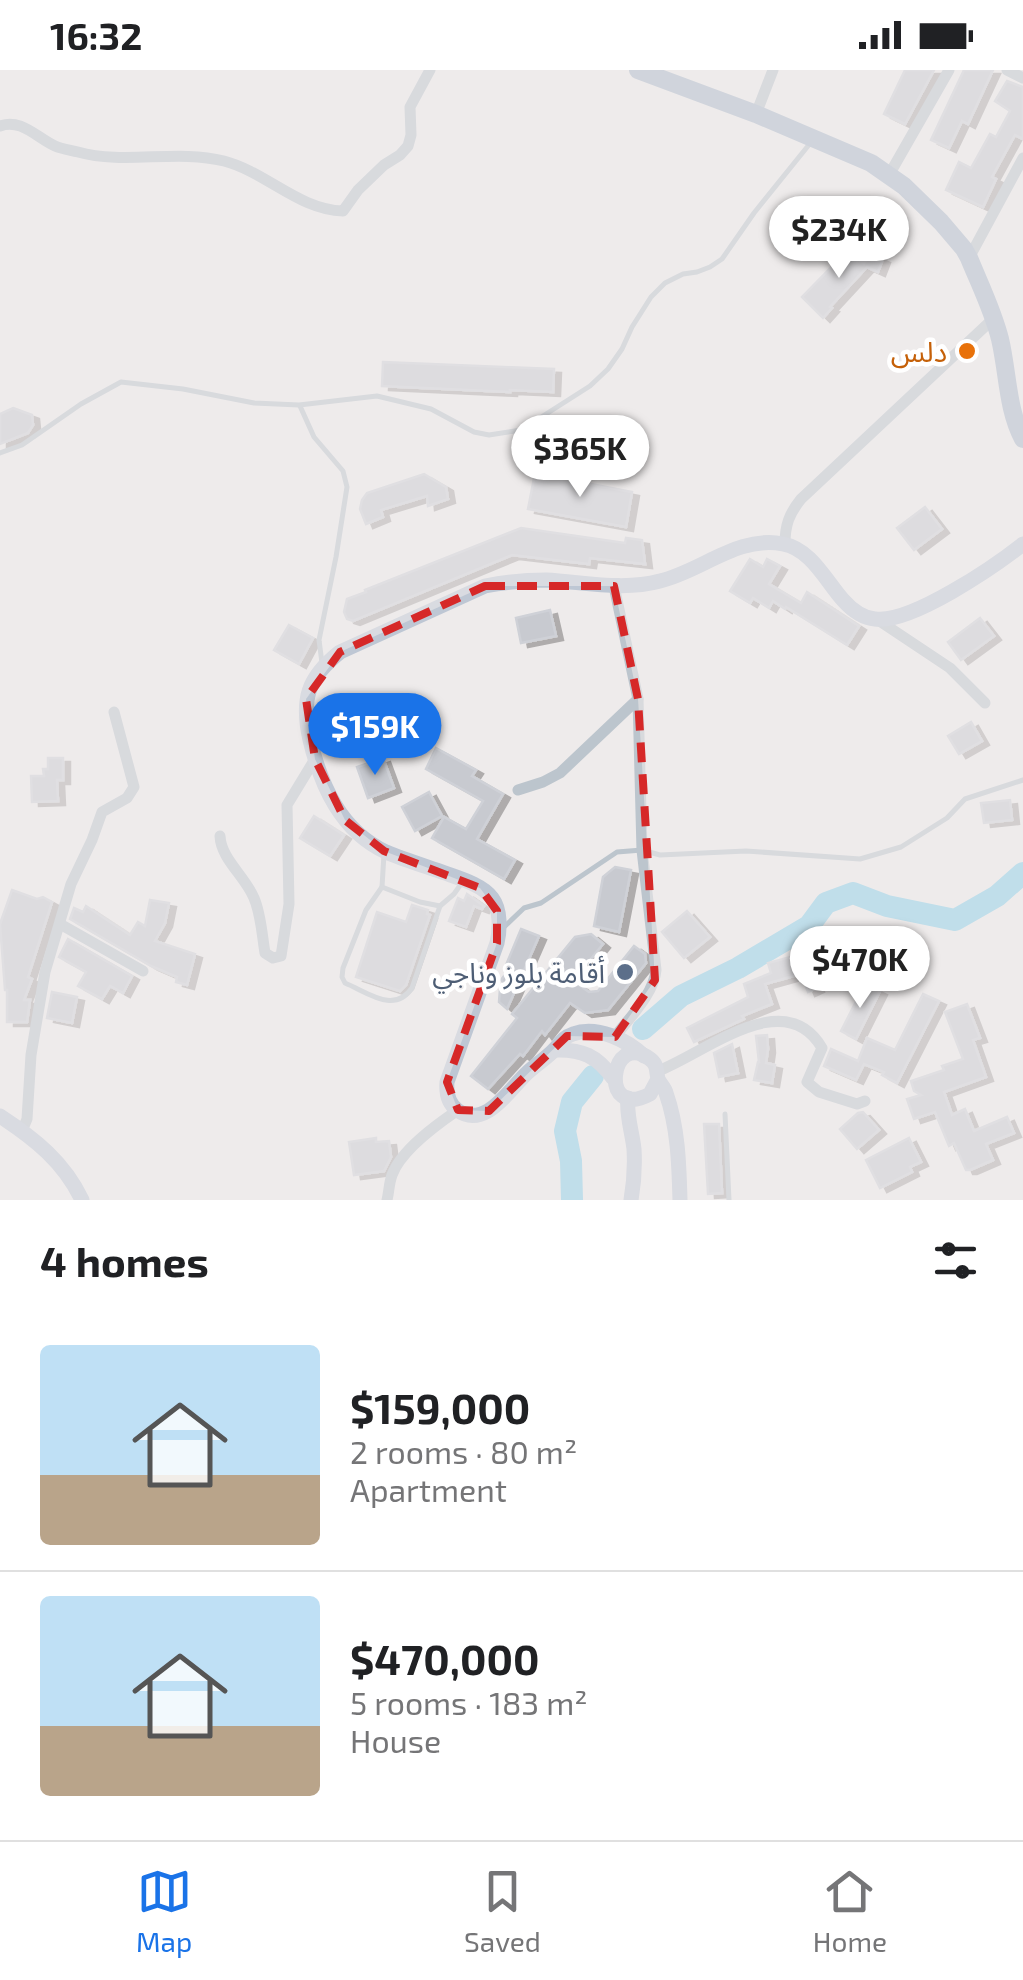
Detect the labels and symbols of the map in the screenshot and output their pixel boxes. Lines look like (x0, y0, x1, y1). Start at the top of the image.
pin: $234K (769, 196, 909, 281)
place label: دلس (891, 334, 947, 369)
marker: دلس (956, 340, 978, 362)
pin: $365K (510, 415, 650, 500)
pin: $159K (305, 693, 445, 778)
pin: $470K (790, 926, 930, 1011)
place label: أقامة بلوز وناجي (432, 955, 605, 994)
marker: أقامة بلوز وناجي (614, 961, 636, 983)

